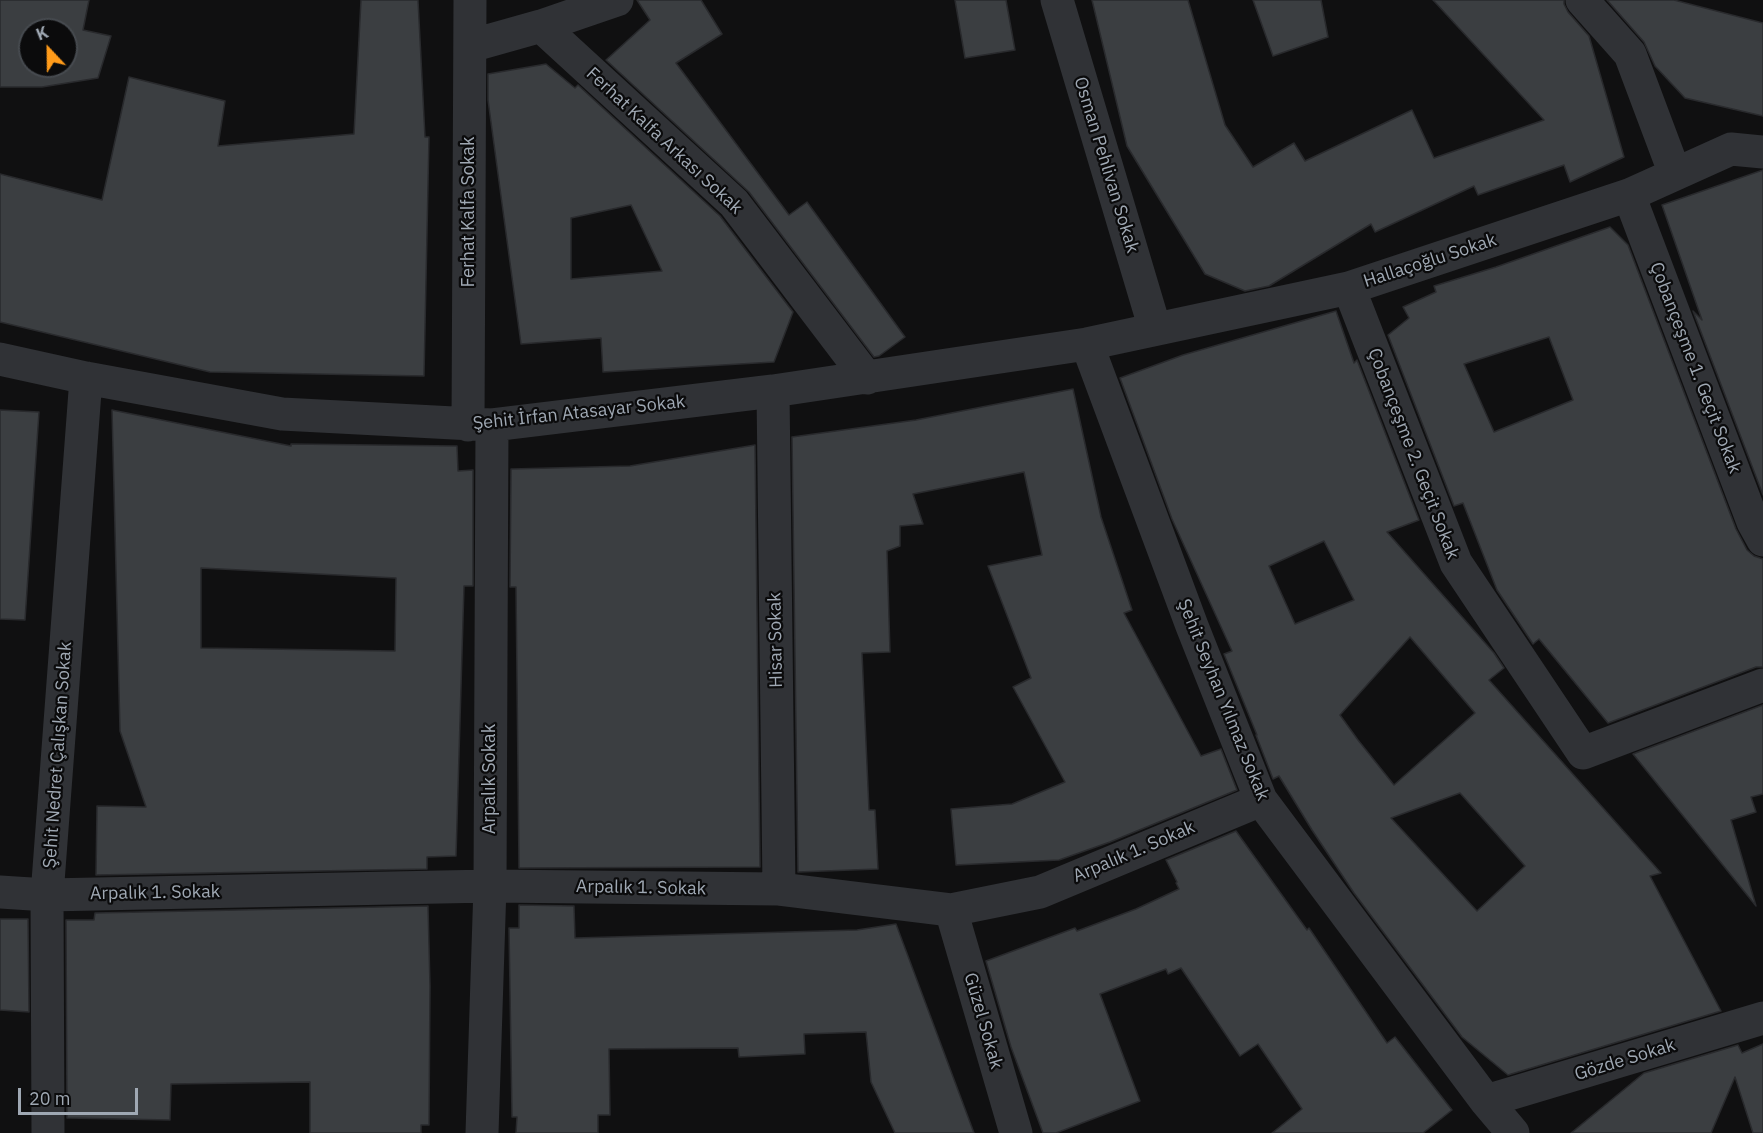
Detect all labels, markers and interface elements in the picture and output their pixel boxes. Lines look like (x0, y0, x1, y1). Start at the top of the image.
north arrow (18, 18, 78, 78)
text: K (33, 22, 51, 45)
street label: Ferhat Kalfa Arkası Sokak (581, 63, 747, 219)
street label: Osman Pehlivan Sokak (1069, 74, 1143, 256)
street label: Ferhat Kalfa Sokak (458, 137, 480, 287)
street label: Hallaçoğlu Sokak (1361, 229, 1499, 293)
street label: Çobançeşme 1. Geçit Sokak (1645, 259, 1745, 477)
street label: Çobançeşme 2. Geçit Sokak (1363, 345, 1463, 563)
street label: Şehit İrfan Atasayar Sokak (472, 391, 686, 435)
street label: Hisar Sokak (764, 592, 788, 688)
street label: Şehit Seyhan Yılmaz Sokak (1173, 596, 1273, 804)
street label: Şehit Nedret Çalışkan Sokak (39, 641, 77, 869)
street label: Arpalık Sokak (479, 724, 501, 834)
street label: Arpalık 1. Sokak (1070, 817, 1198, 887)
street label: Arpalık 1. Sokak (576, 876, 706, 900)
street label: Arpalık 1. Sokak (90, 881, 220, 905)
street label: Güzel Sokak (959, 970, 1007, 1072)
street label: Gözde Sokak (1572, 1034, 1678, 1086)
scale bar (21, 1076, 141, 1114)
text: 20 m (29, 1087, 71, 1110)

